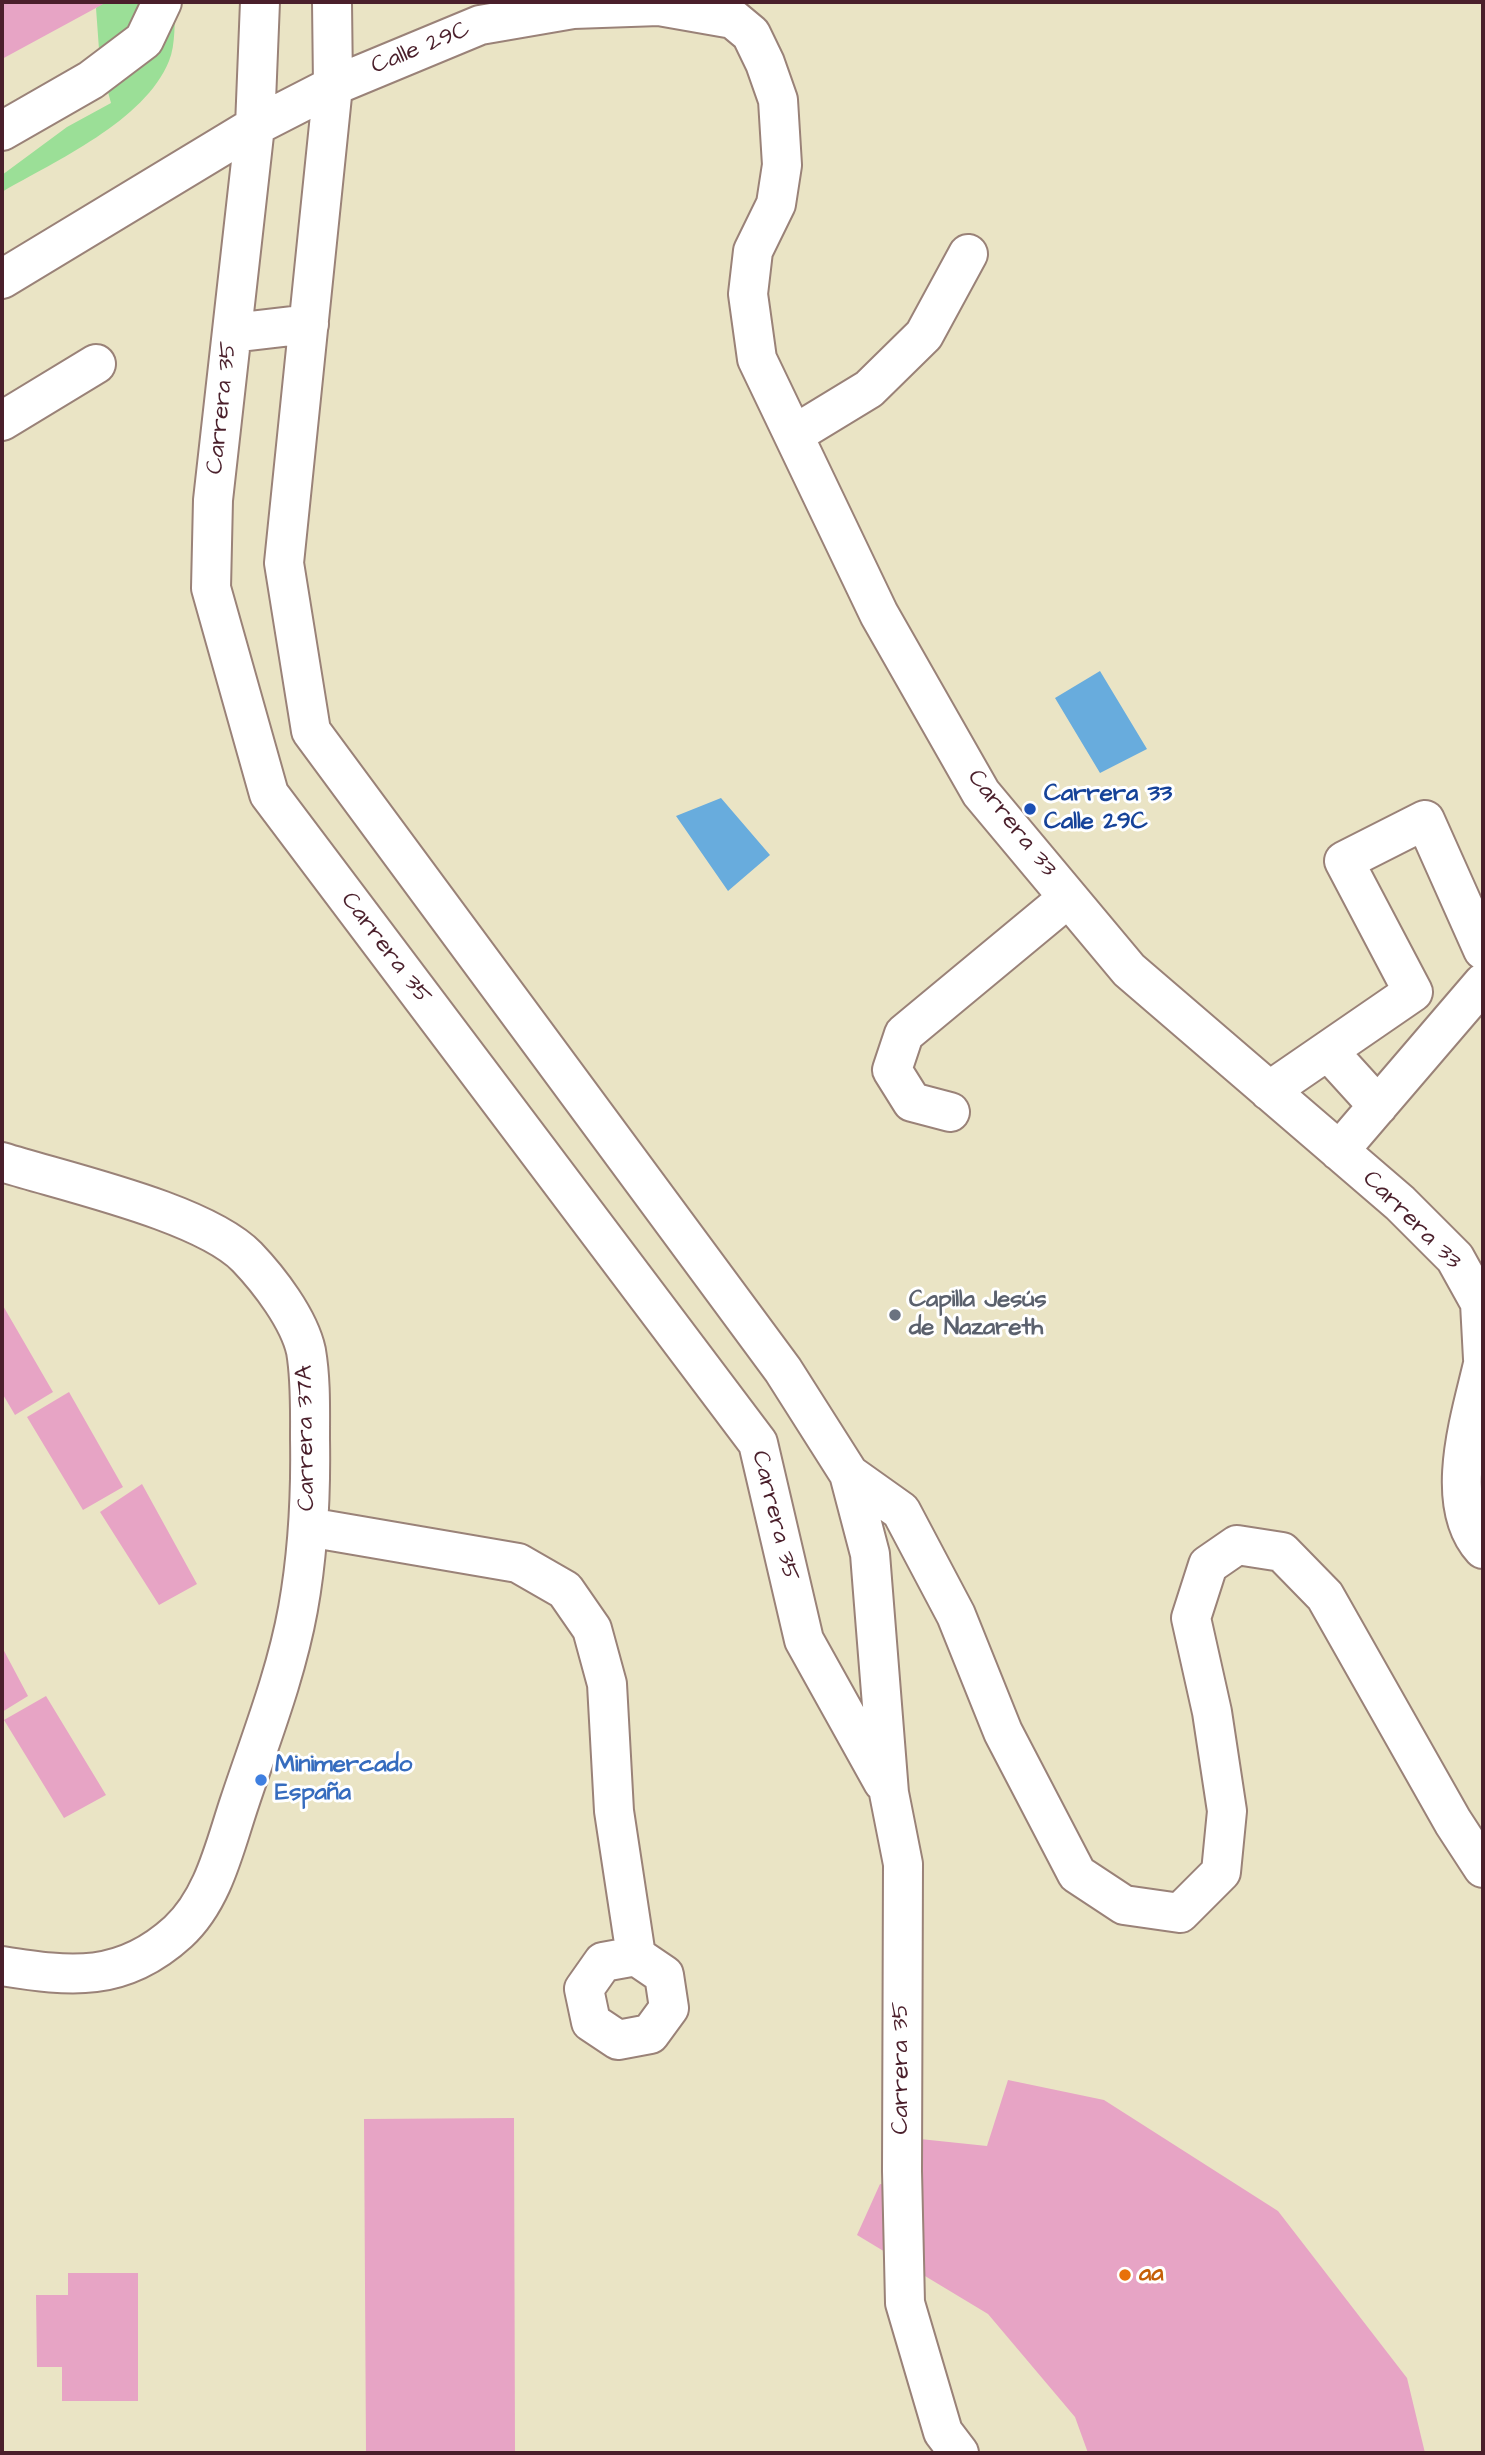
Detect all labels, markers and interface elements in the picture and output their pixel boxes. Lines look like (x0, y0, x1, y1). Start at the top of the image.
street label: Calle 29C (368, 16, 474, 82)
street label: Carrera 35 (202, 340, 244, 476)
street label: Carrera 33 (960, 765, 1062, 883)
place label: Carrera 33 Calle 29C (1044, 781, 1172, 837)
marker: Carrera 33 Calle 29C (1022, 801, 1038, 817)
street label: Carrera 35 (333, 887, 437, 1011)
street label: Carrera 33 (1356, 1166, 1466, 1276)
place label: Capilla Jesús de Nazareth (909, 1287, 1047, 1343)
marker: Capilla Jesús de Nazareth (887, 1307, 903, 1323)
street label: Carrera 37A (291, 1365, 323, 1511)
street label: Carrera 35 (744, 1448, 804, 1584)
place label: Minimercado España (275, 1752, 412, 1808)
marker: Minimercado España (253, 1772, 269, 1788)
street label: Carrera 35 (888, 2002, 916, 2134)
place label: aa (1139, 2261, 1163, 2289)
marker: aa (1117, 2267, 1133, 2283)

